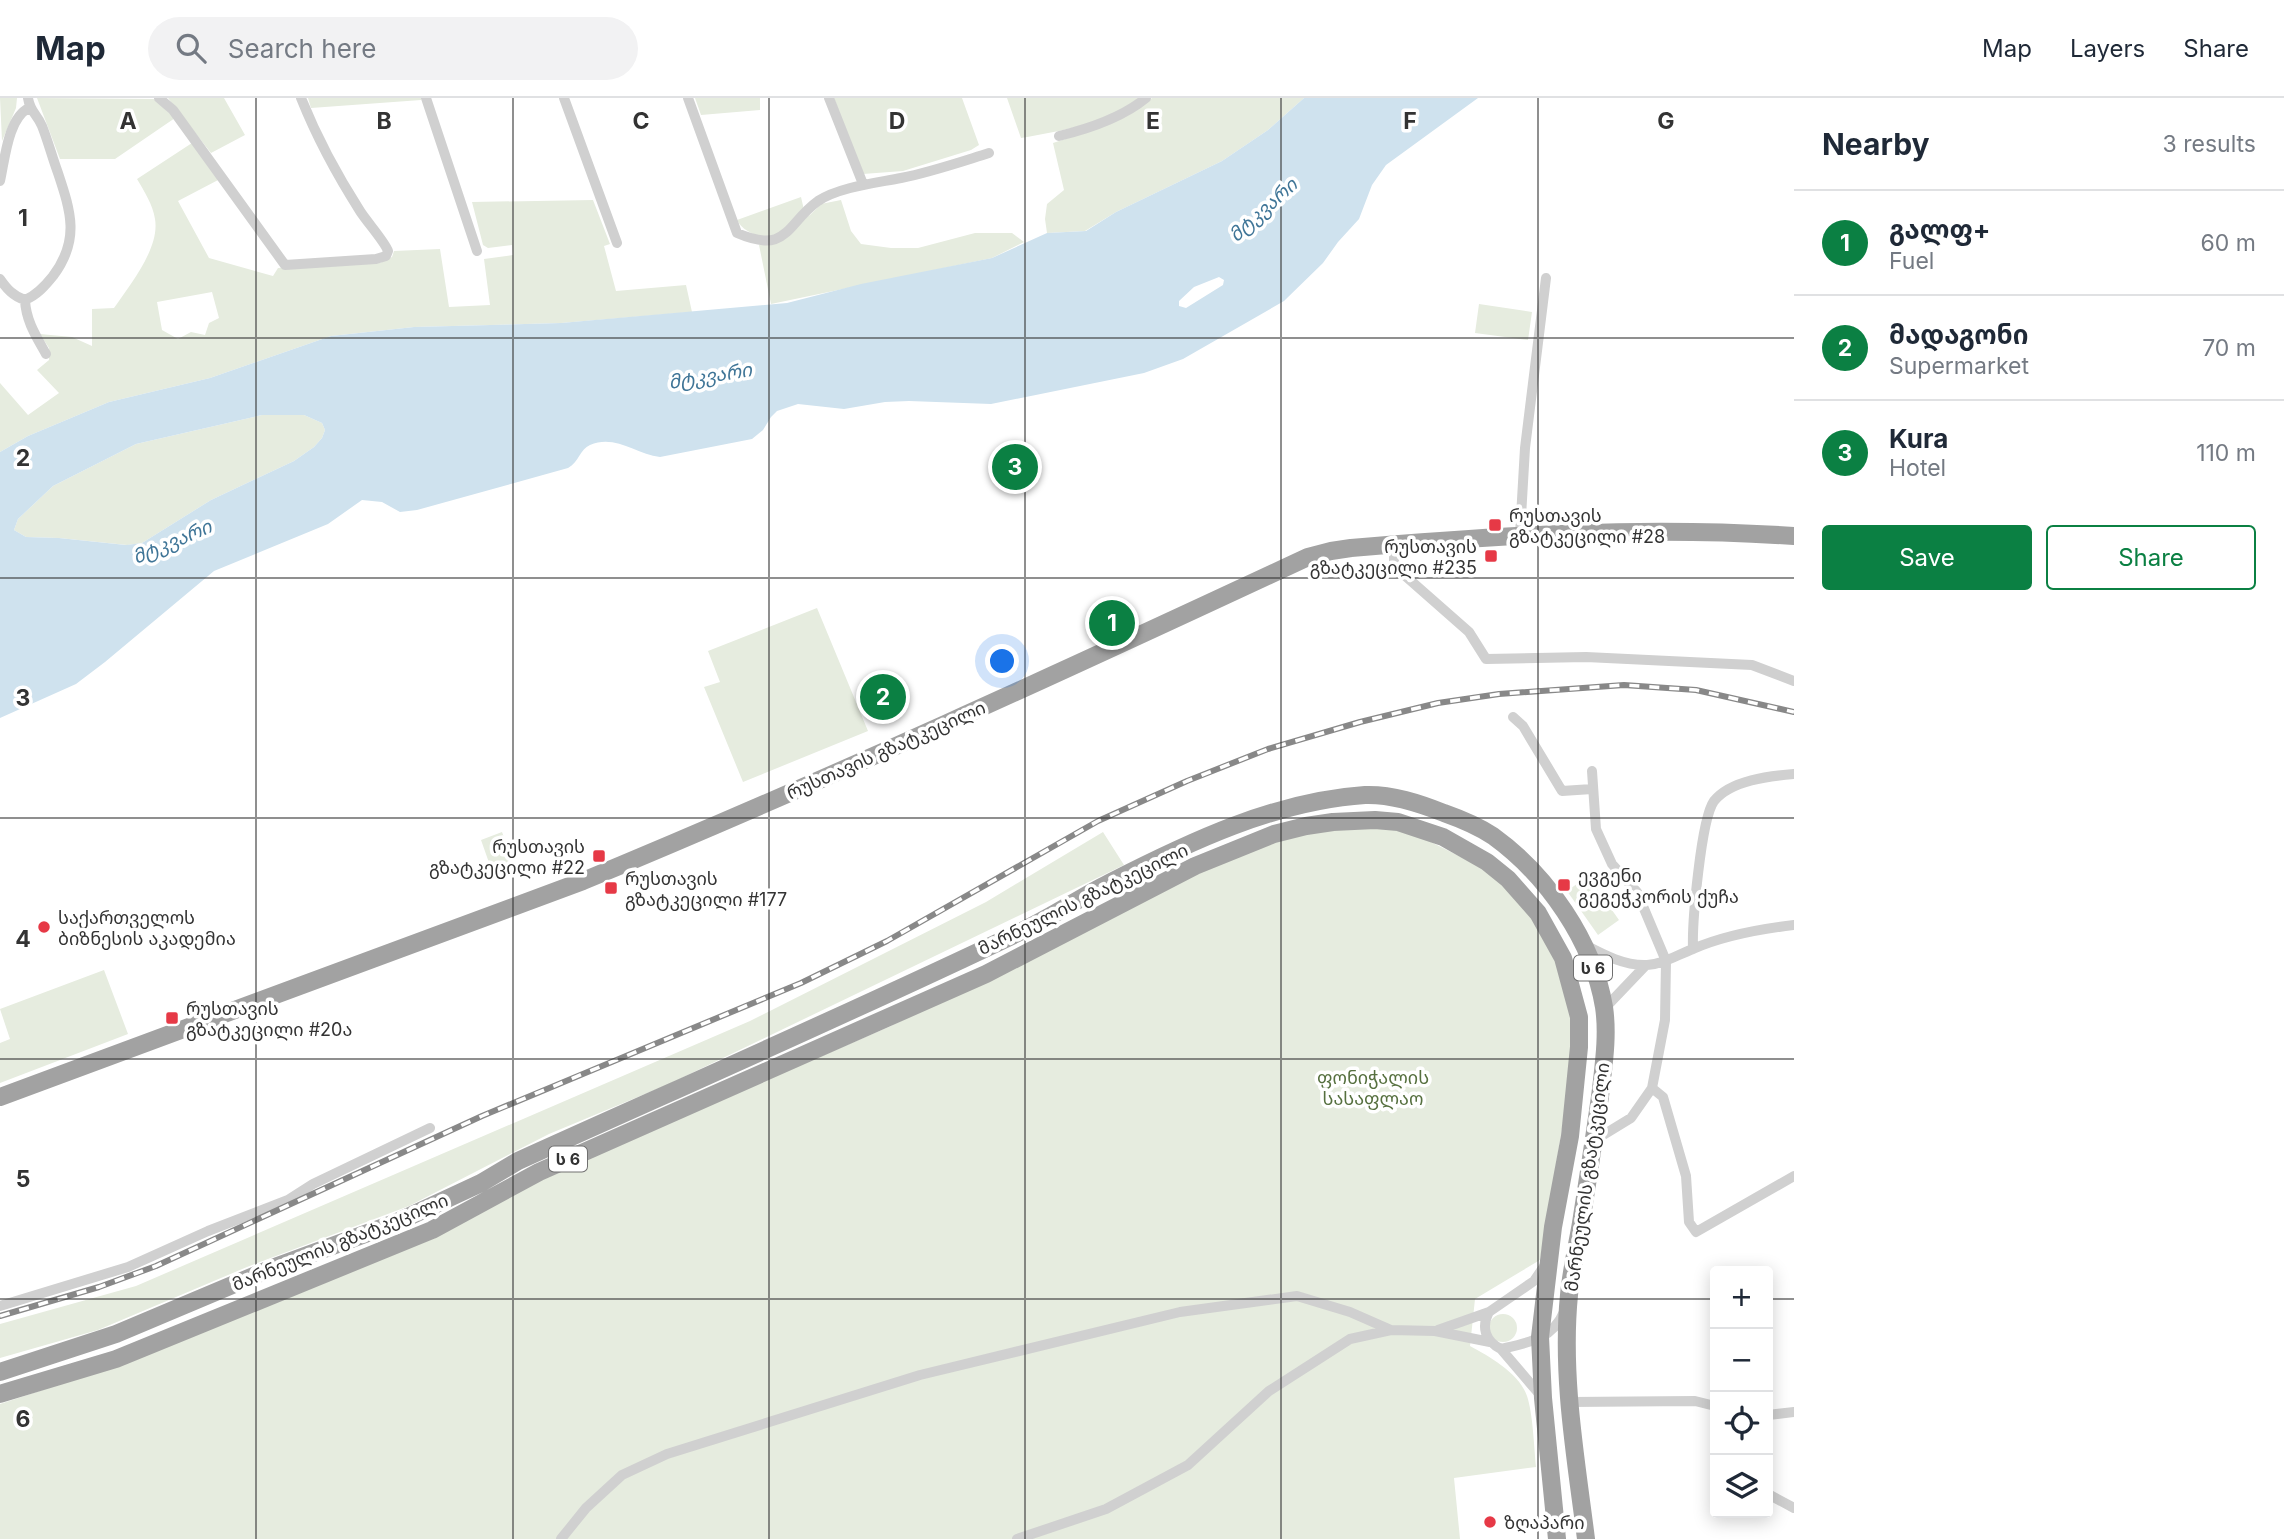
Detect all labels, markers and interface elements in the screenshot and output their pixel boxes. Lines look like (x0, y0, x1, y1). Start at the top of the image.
search box (148, 17, 638, 80)
text: Map (35, 28, 106, 68)
icon: search (172, 29, 210, 67)
text: Search here (228, 33, 376, 64)
text: Map (1982, 34, 2032, 63)
text: Layers (2070, 34, 2145, 63)
text: Share (2183, 34, 2249, 63)
text: A (119, 107, 137, 135)
text: B (376, 107, 392, 135)
text: C (632, 107, 650, 135)
text: D (889, 107, 905, 135)
text: E (1146, 107, 1160, 135)
text: F (1403, 107, 1417, 135)
text: G (1657, 107, 1675, 135)
text: Nearby (1822, 126, 1930, 162)
text: 3 results (2163, 130, 2256, 158)
water label: მტკვარი (1224, 173, 1303, 247)
text: 1 (18, 204, 28, 232)
text: გალფ+ (1889, 214, 1990, 245)
text: 1 (1840, 229, 1850, 257)
text: 60 m (2201, 229, 2256, 257)
text: Fuel (1889, 247, 1934, 275)
text: მადაგონი (1889, 319, 2028, 350)
text: 2 (1838, 334, 1852, 362)
text: 70 m (2202, 334, 2256, 362)
text: Supermarket (1889, 352, 2029, 380)
water label: მტკვარი (667, 358, 754, 394)
text: Kura (1889, 423, 1948, 454)
text: 3 (1838, 439, 1852, 467)
text: 110 m (2196, 439, 2256, 467)
pin: 3 (992, 441, 1038, 493)
text: 2 (16, 444, 30, 472)
text: Hotel (1889, 454, 1946, 482)
place label: რუსთავის გზატკეცილი #28 (1509, 505, 1665, 548)
water label: მტკვარი (129, 515, 216, 569)
marker: რუსთავის გზატკეცილი #28 (1487, 517, 1503, 533)
button: Save (1822, 525, 2032, 590)
button: Share (2046, 525, 2256, 590)
place label: რუსთავის გზატკეცილი #235 (1310, 536, 1477, 579)
marker: რუსთავის გზატკეცილი #235 (1483, 548, 1499, 564)
pin: 1 (1089, 597, 1135, 649)
your location (985, 644, 1019, 678)
pin: 2 (860, 671, 906, 723)
text: 3 (16, 684, 30, 712)
street label: რუსთავის გზატკეცილი (783, 697, 989, 804)
place label: რუსთავის გზატკეცილი #22 (429, 836, 585, 879)
street label: მარნეულის გზატკეცილი (975, 839, 1192, 960)
marker: რუსთავის გზატკეცილი #22 (591, 848, 607, 864)
place label: ევგენი გეგეჭკორის ქუჩა (1578, 865, 1739, 908)
place label: რუსთავის გზატკეცილი #177 (625, 868, 787, 911)
marker: ევგენი გეგეჭკორის ქუჩა (1556, 877, 1572, 893)
marker: რუსთავის გზატკეცილი #177 (603, 880, 619, 896)
place label: საქართველოს ბიზნესის აკადემია (58, 907, 236, 950)
marker: საქართველოს ბიზნესის აკადემია (36, 919, 52, 935)
text: 4 (15, 925, 31, 953)
road number: ს 6 (1574, 956, 1612, 981)
place label: რუსთავის გზატკეცილი #20ა (186, 998, 352, 1041)
marker: რუსთავის გზატკეცილი #20ა (164, 1010, 180, 1026)
street label: მარნეულის გზატკეცილი (1561, 1061, 1614, 1293)
park label: ფონიჭალის სასაფლაო (1317, 1067, 1429, 1110)
road number: ს 6 (549, 1147, 587, 1172)
text: 5 (16, 1165, 30, 1193)
street label: მარნეულის გზატკეცილი (229, 1189, 451, 1296)
map controls (1710, 1266, 1773, 1518)
button: + (1710, 1266, 1773, 1329)
button: − (1710, 1329, 1773, 1392)
button: locate (1710, 1392, 1773, 1455)
text: 6 (16, 1405, 30, 1433)
button: layers (1710, 1455, 1773, 1518)
place label: ზღაპარი (1504, 1512, 1585, 1534)
marker: ზღაპარი (1482, 1514, 1498, 1530)

